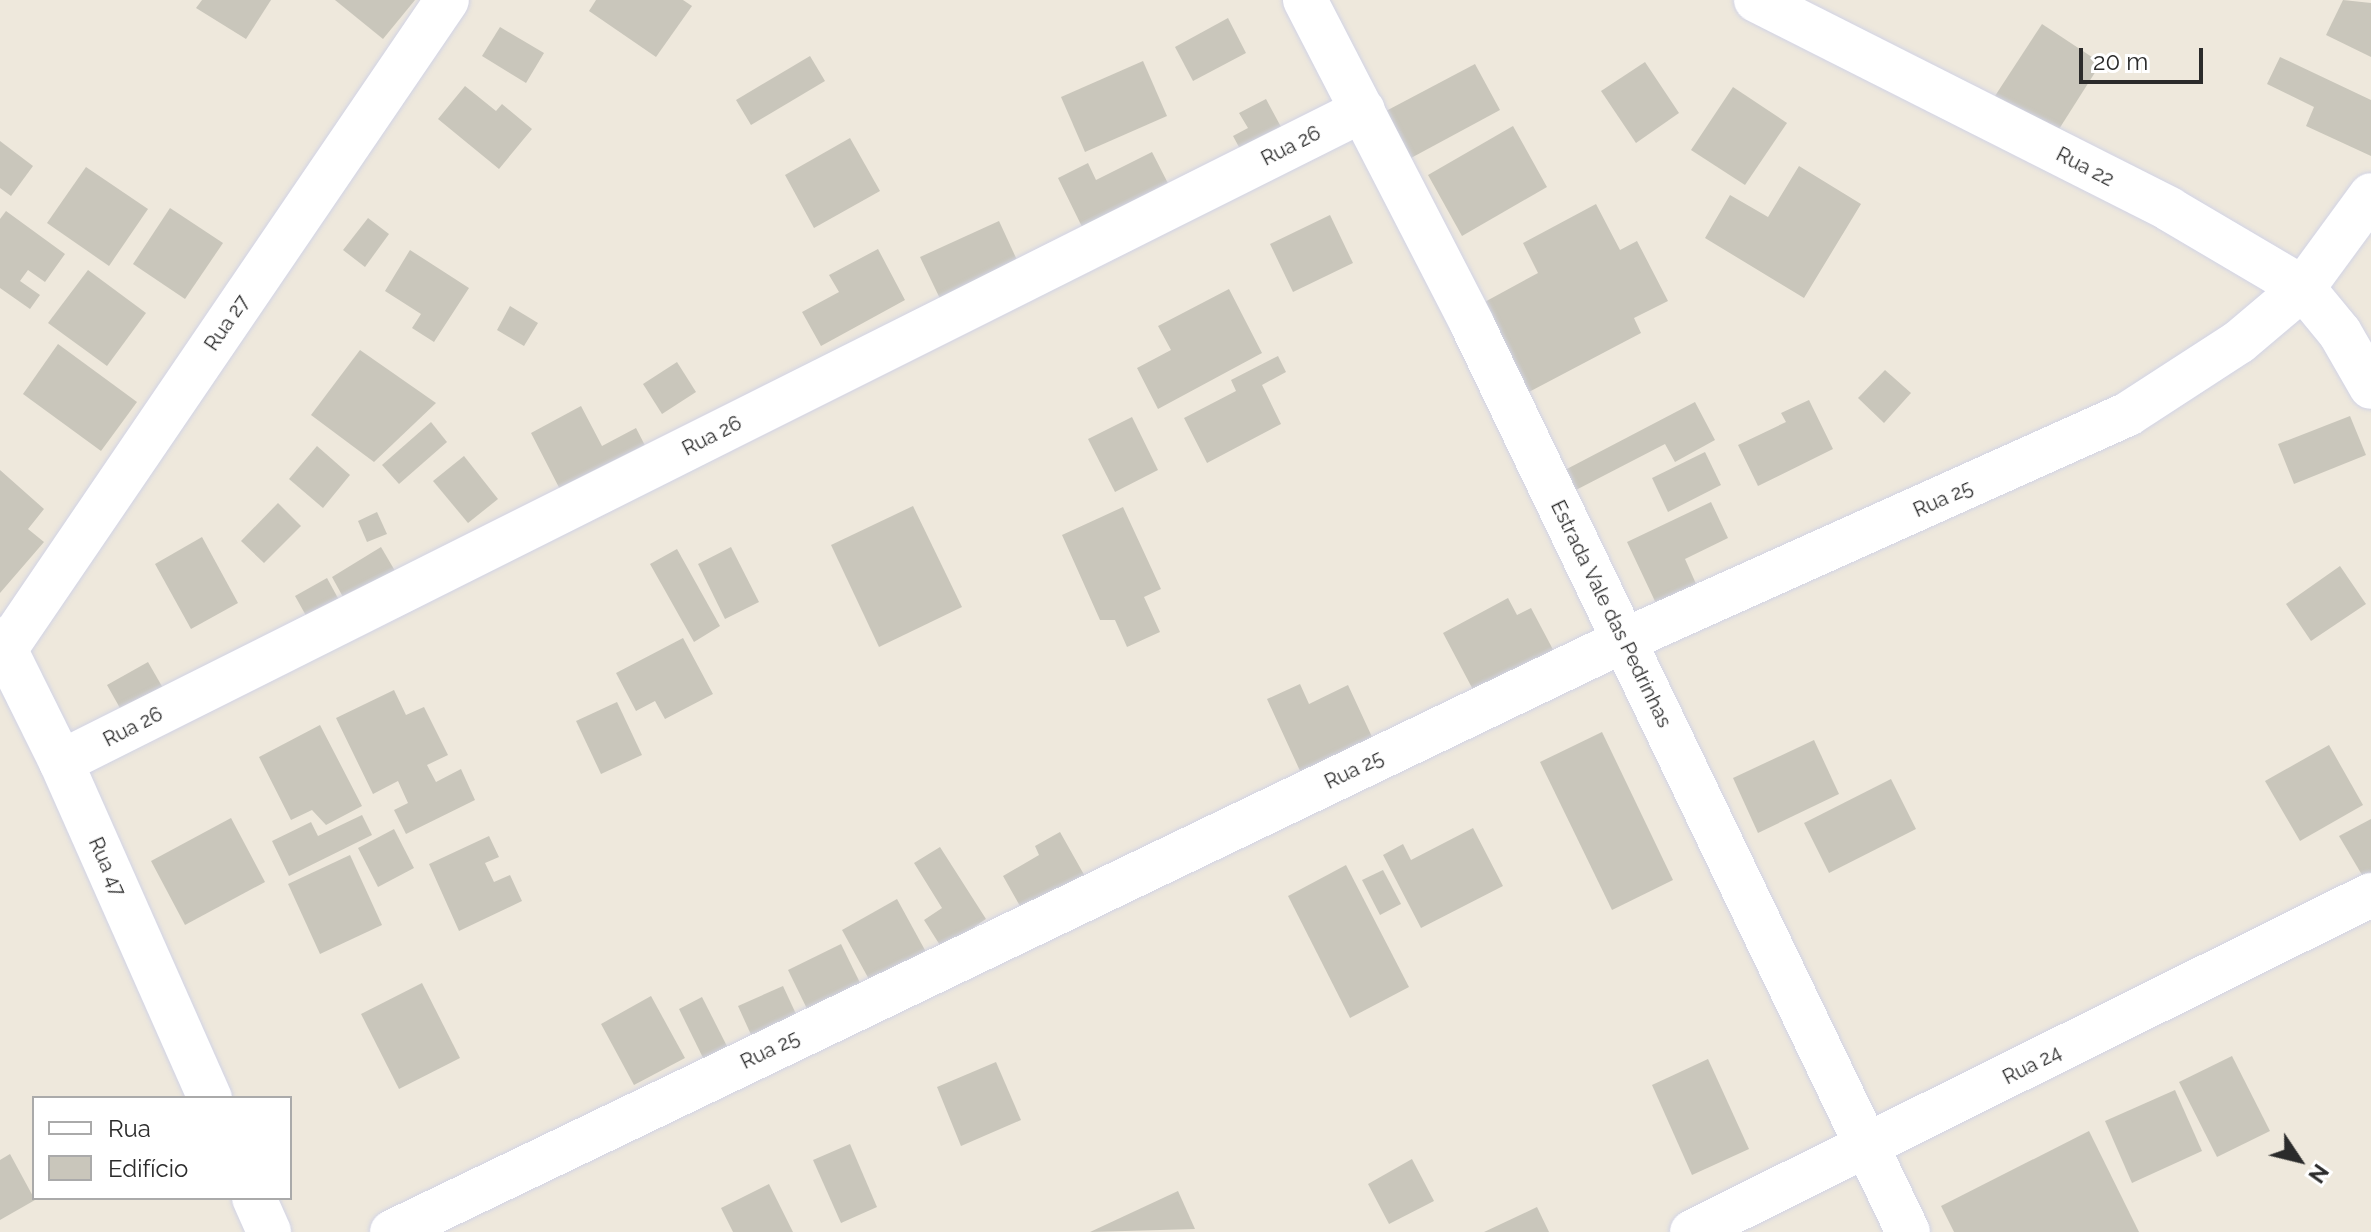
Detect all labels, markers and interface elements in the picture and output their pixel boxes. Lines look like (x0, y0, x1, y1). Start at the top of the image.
scale bar (2083, 32, 2207, 82)
text: 20 m (2093, 47, 2148, 76)
street label: Rua 26 (1257, 121, 1325, 171)
street label: Rua 22 (2052, 142, 2118, 192)
street label: Rua 27 (200, 291, 254, 355)
street label: Rua 26 (678, 411, 746, 461)
street label: Rua 25 (1910, 475, 1976, 523)
street label: Estrada Vale das Pedrinhas (1545, 496, 1677, 732)
street label: Rua 26 (99, 702, 167, 752)
street label: Rua 25 (1321, 746, 1387, 794)
street label: Rua 47 (83, 834, 131, 900)
street label: Rua 25 (737, 1026, 803, 1074)
street label: Rua 24 (1999, 1040, 2065, 1090)
legend (32, 1096, 292, 1200)
text: Rua (108, 1114, 151, 1143)
north arrow (2259, 1120, 2339, 1200)
text: Edifício (108, 1154, 188, 1183)
text: N (2303, 1159, 2334, 1188)

